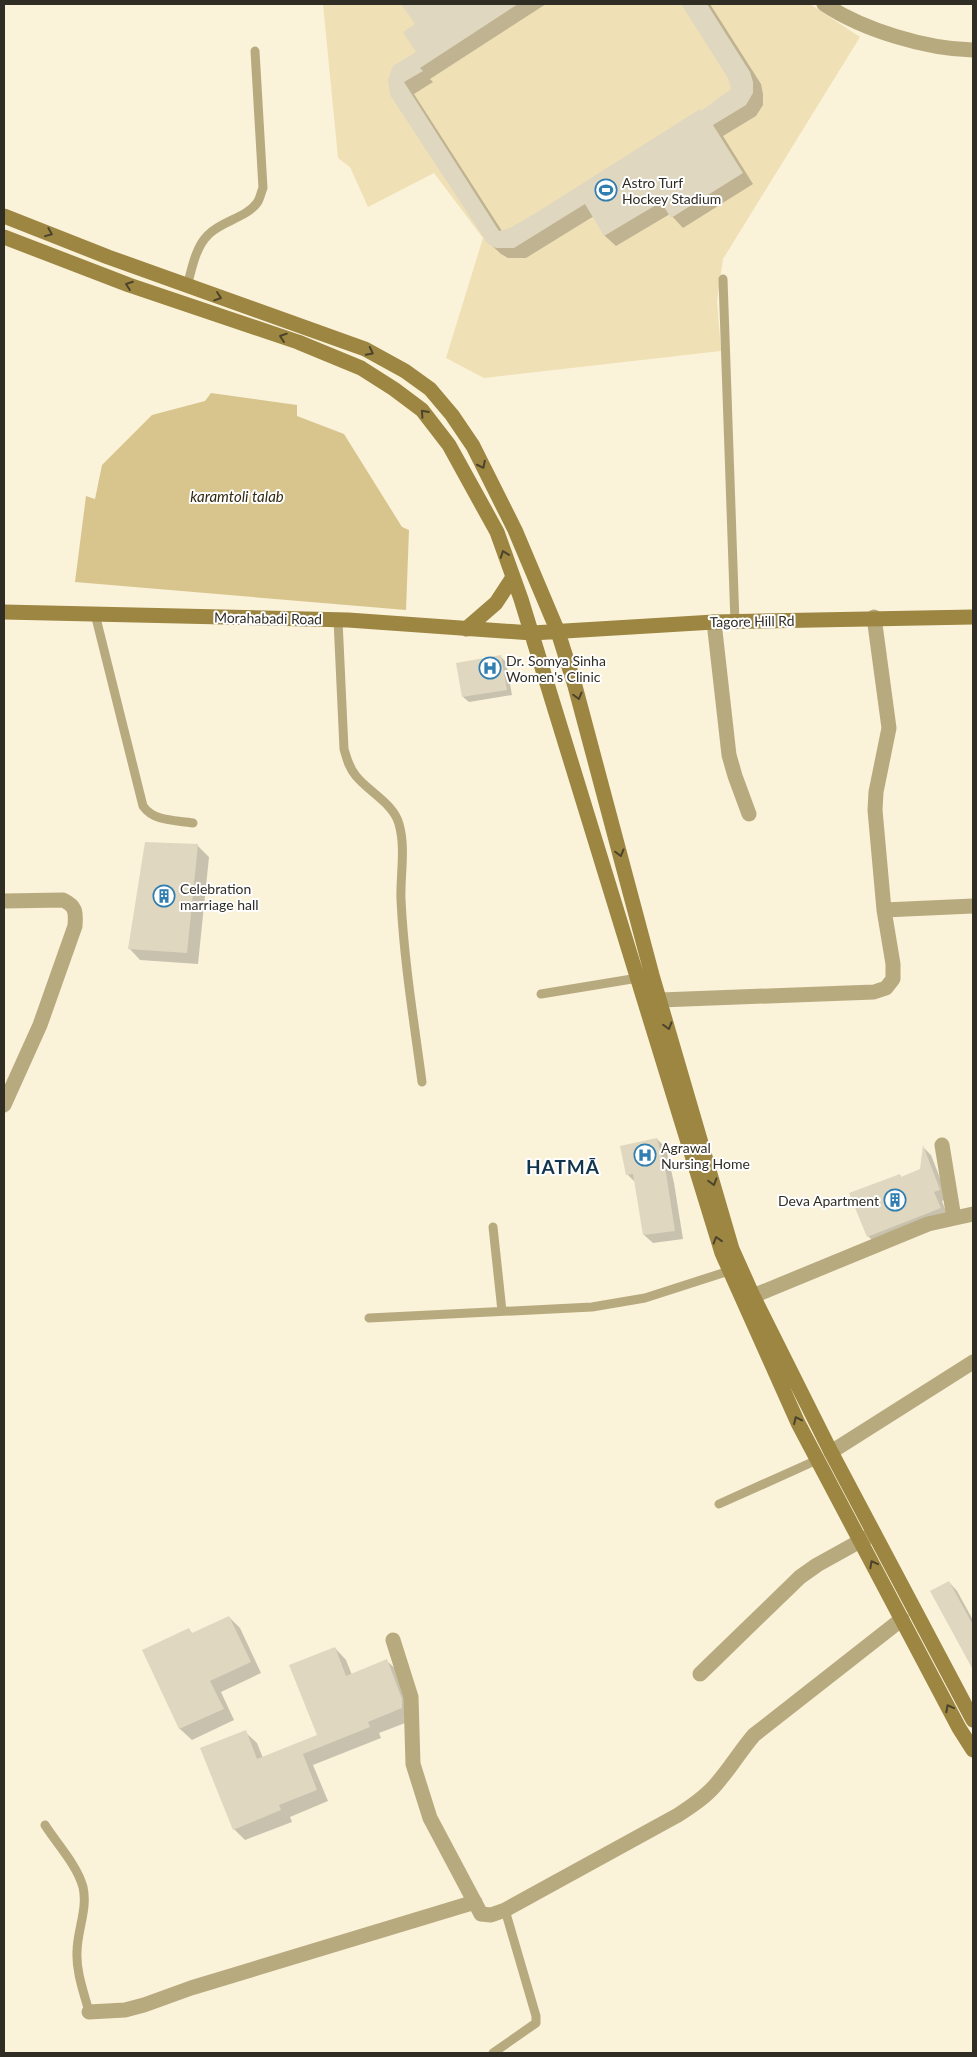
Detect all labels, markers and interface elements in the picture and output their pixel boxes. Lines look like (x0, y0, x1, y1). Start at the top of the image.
place label: Astro Turf Hockey Stadium (622, 174, 721, 207)
sports icon: Astro Turf Hockey Stadium (594, 178, 618, 202)
one-way arrow (44, 227, 53, 238)
one-way arrow (125, 281, 133, 291)
one-way arrow (213, 291, 221, 301)
one-way arrow (279, 332, 287, 342)
one-way arrow (365, 346, 374, 356)
one-way arrow (421, 410, 430, 419)
one-way arrow (476, 460, 486, 469)
water label: karamtoli talab (190, 487, 284, 505)
one-way arrow (500, 550, 510, 558)
street label: Morahabadi Road (214, 609, 322, 627)
street label: Tagore Hill Rd (709, 612, 795, 630)
place label: Dr. Somya Sinha Women's Clinic (506, 652, 606, 685)
hospital icon: Dr. Somya Sinha Women's Clinic (478, 656, 502, 680)
one-way arrow (572, 691, 583, 700)
one-way arrow (614, 848, 625, 857)
place label: Celebration marriage hall (180, 880, 259, 913)
building icon: Celebration marriage hall (152, 884, 176, 908)
one-way arrow (662, 1021, 672, 1030)
place label: Agrawal Nursing Home (661, 1139, 750, 1172)
hospital icon: Agrawal Nursing Home (633, 1143, 657, 1167)
district label: HATMĀ (526, 1155, 600, 1178)
one-way arrow (707, 1178, 718, 1187)
building icon: Deva Apartment (883, 1188, 907, 1212)
place label: Deva Apartment (778, 1192, 879, 1209)
one-way arrow (713, 1236, 723, 1244)
one-way arrow (792, 1416, 803, 1425)
one-way arrow (869, 1560, 879, 1569)
one-way arrow (945, 1704, 955, 1713)

